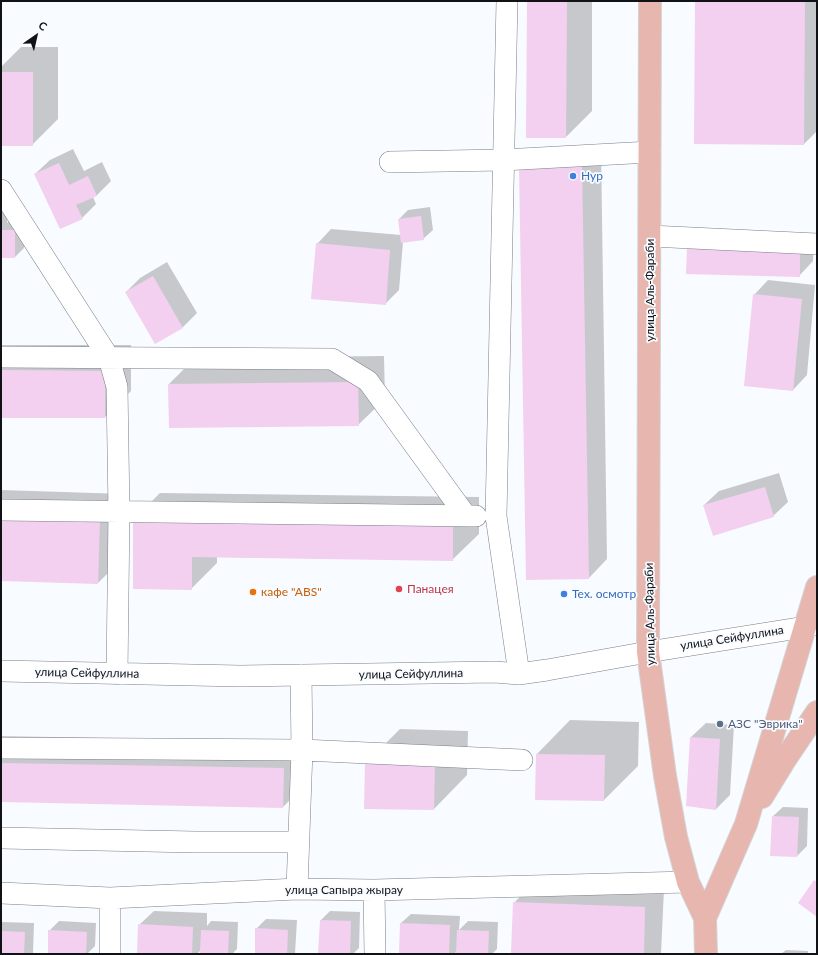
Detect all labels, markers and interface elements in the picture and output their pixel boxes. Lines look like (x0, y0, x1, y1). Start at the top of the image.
north arrow (16, 16, 56, 56)
text: С (36, 18, 50, 33)
place label: Нур (581, 169, 603, 183)
marker: Нур (568, 171, 578, 181)
street label: улица Аль-Фараби (643, 239, 657, 341)
street label: улица Аль-Фараби (642, 562, 658, 666)
place label: Панацея (407, 582, 454, 596)
marker: Панацея (394, 584, 404, 594)
place label: кафе "ABS" (261, 585, 322, 599)
marker: кафе "ABS" (248, 587, 258, 597)
place label: Тех. осмотр (572, 587, 636, 601)
marker: Тех. осмотр (559, 589, 569, 599)
street label: улица Сейфуллина (679, 623, 785, 653)
street label: улица Сейфуллина (35, 665, 139, 681)
street label: улица Сейфуллина (359, 666, 463, 682)
place label: АЗС "Эврика" (728, 717, 803, 731)
marker: АЗС "Эврика" (715, 719, 725, 729)
street label: улица Сапыра жырау (285, 883, 403, 897)

